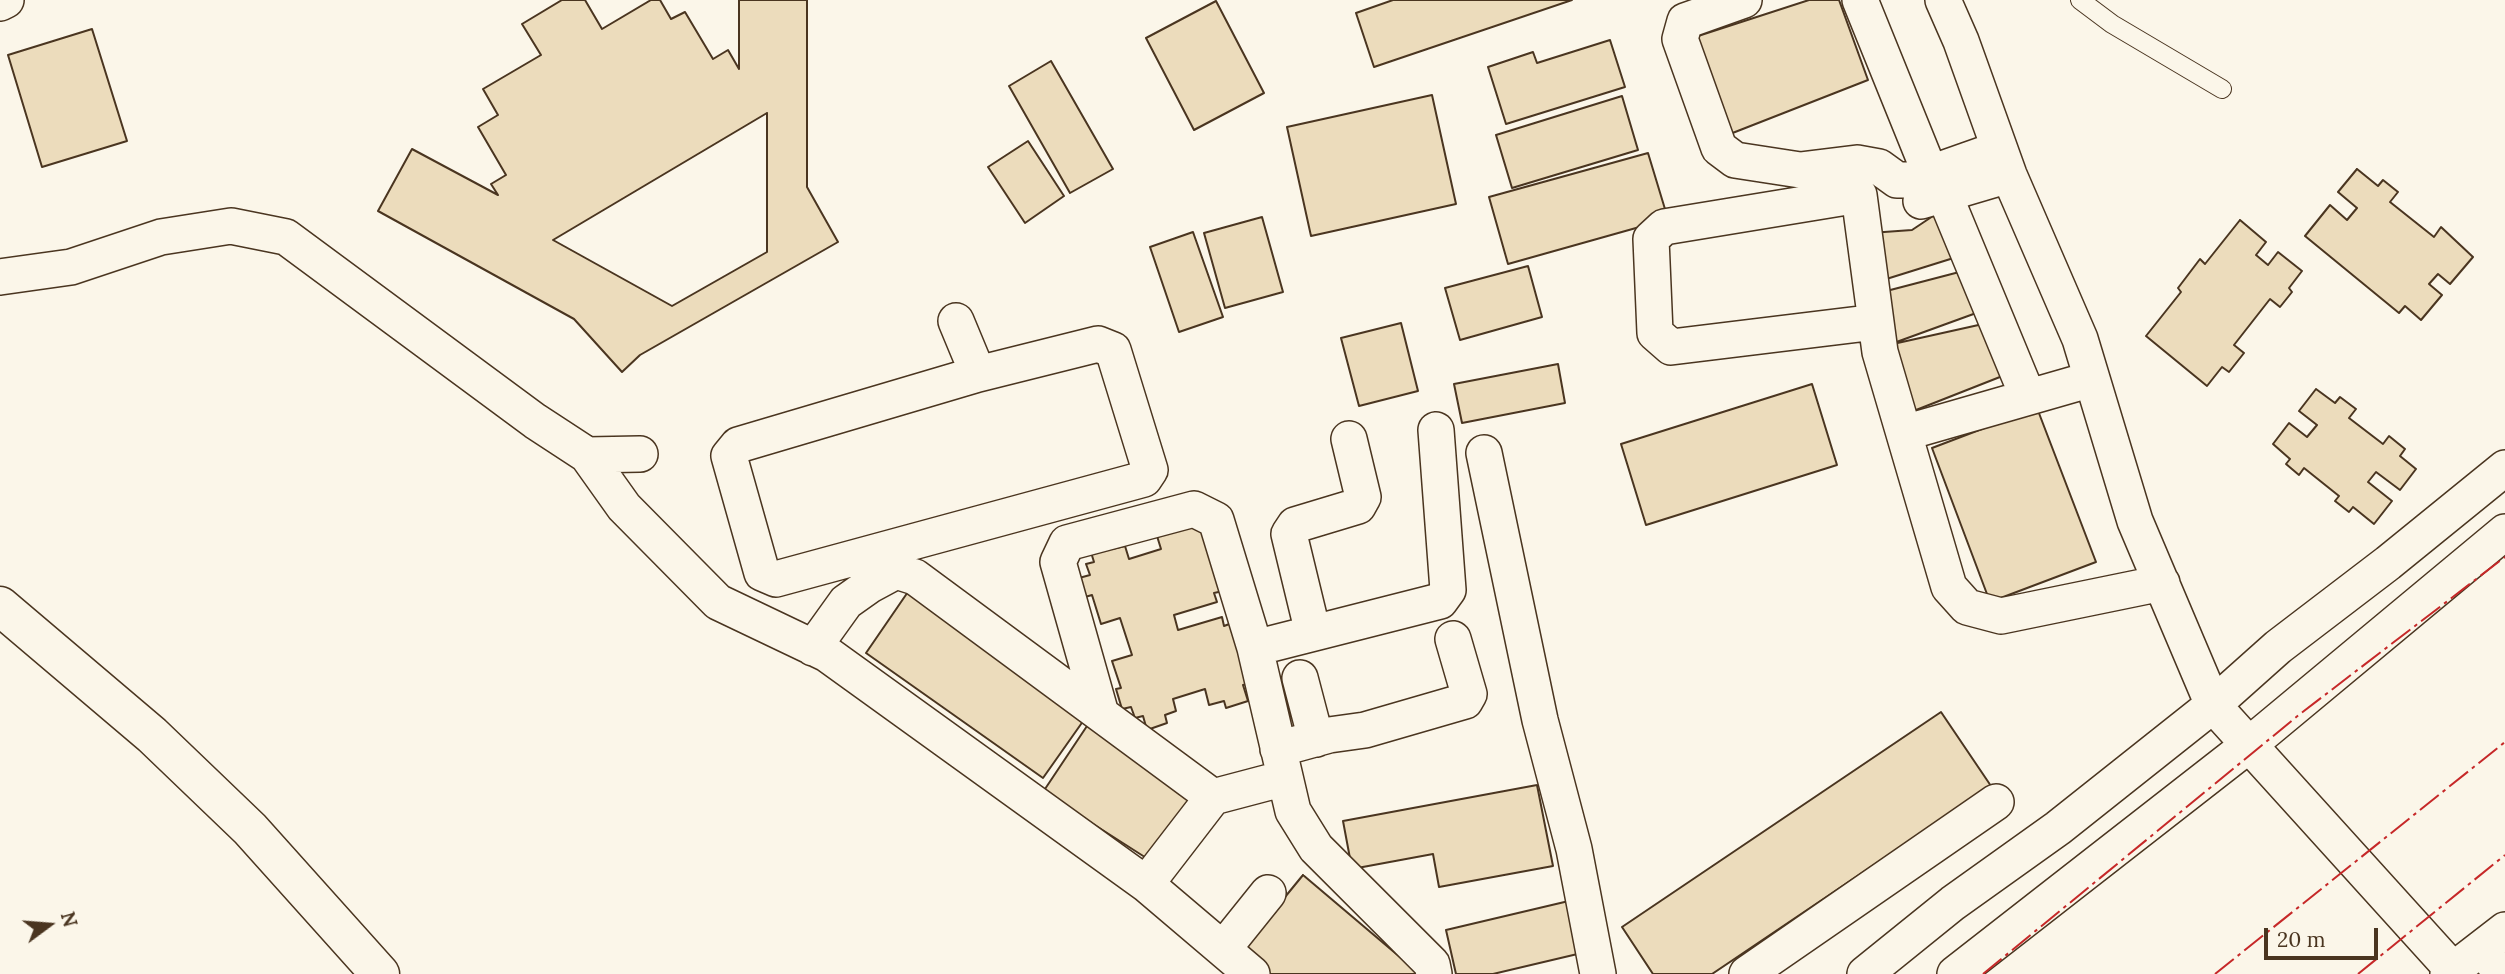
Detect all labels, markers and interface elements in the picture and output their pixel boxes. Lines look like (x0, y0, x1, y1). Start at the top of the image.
north arrow (14, 890, 84, 960)
text: N (56, 909, 83, 930)
scale bar (2267, 914, 2381, 958)
text: 20 m (2277, 926, 2326, 953)

